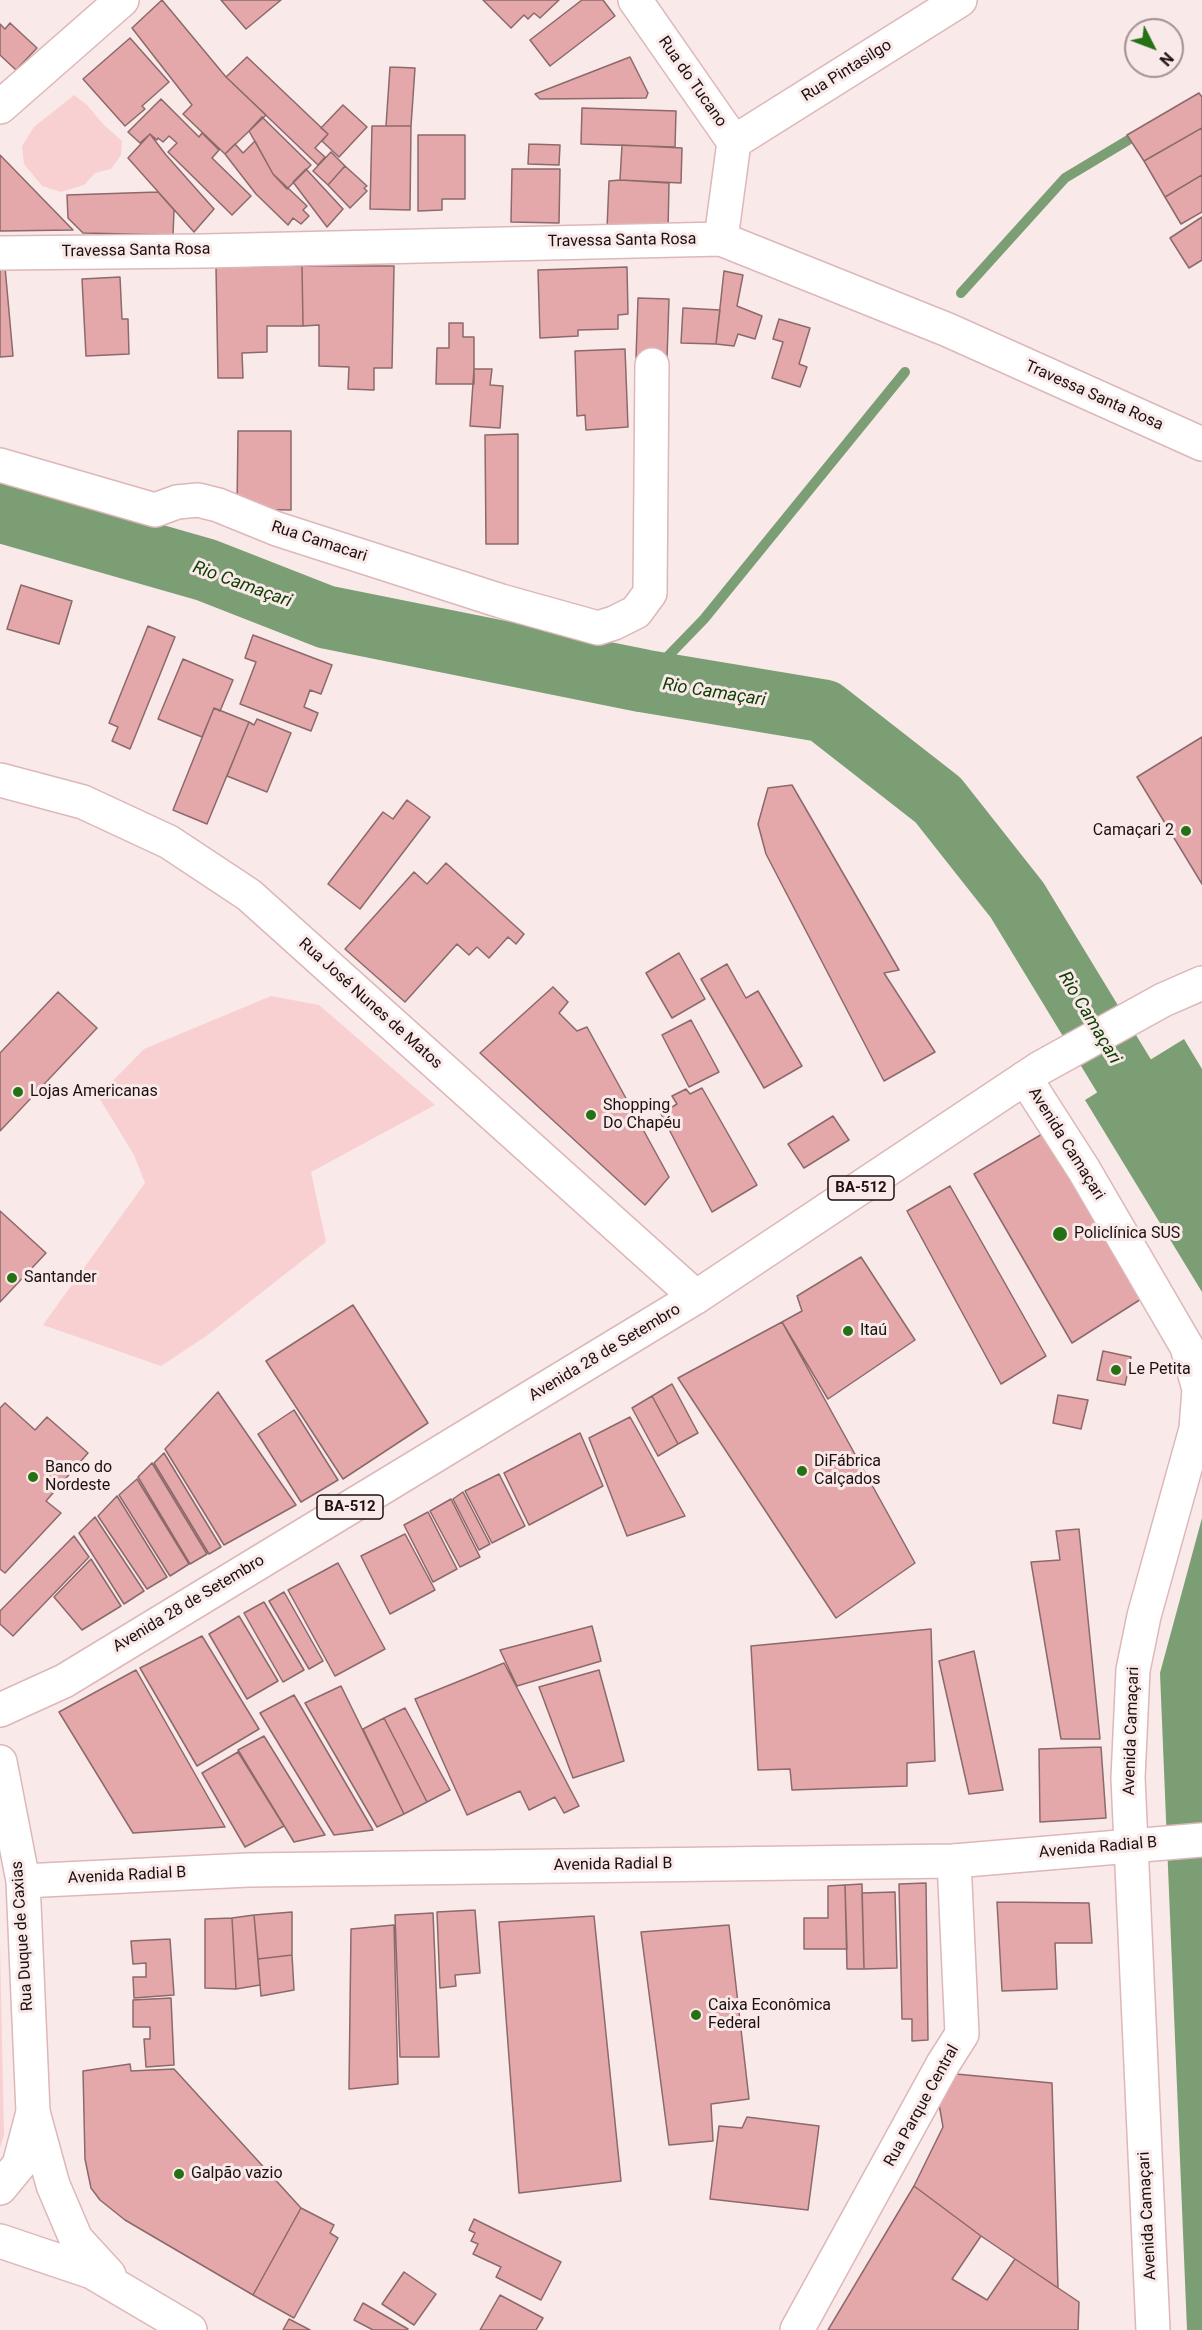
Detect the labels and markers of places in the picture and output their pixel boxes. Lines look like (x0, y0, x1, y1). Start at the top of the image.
place label: Camaçari 2 (1093, 821, 1174, 841)
marker: Camaçari 2 (1179, 824, 1193, 838)
place label: Lojas Americanas (30, 1082, 158, 1102)
marker: Lojas Americanas (11, 1085, 25, 1099)
place label: Shopping Do Chapéu (603, 1096, 681, 1134)
marker: Shopping Do Chapéu (584, 1108, 598, 1122)
place label: Policlínica SUS (1074, 1224, 1180, 1244)
marker: Policlínica SUS (1051, 1225, 1069, 1243)
place label: Santander (24, 1268, 97, 1288)
marker: Santander (5, 1271, 19, 1285)
place label: Itaú (860, 1321, 887, 1341)
marker: Itaú (841, 1324, 855, 1338)
place label: Le Petita (1128, 1360, 1191, 1380)
marker: Le Petita (1109, 1363, 1123, 1377)
place label: DiFábrica Calçados (814, 1452, 881, 1490)
place label: Banco do Nordeste (45, 1458, 112, 1496)
marker: DiFábrica Calçados (795, 1464, 809, 1478)
marker: Banco do Nordeste (26, 1470, 40, 1484)
place label: Caixa Econômica Federal (708, 1996, 831, 2034)
marker: Caixa Econômica Federal (689, 2008, 703, 2022)
place label: Galpão vazio (191, 2164, 283, 2184)
marker: Galpão vazio (172, 2167, 186, 2181)

